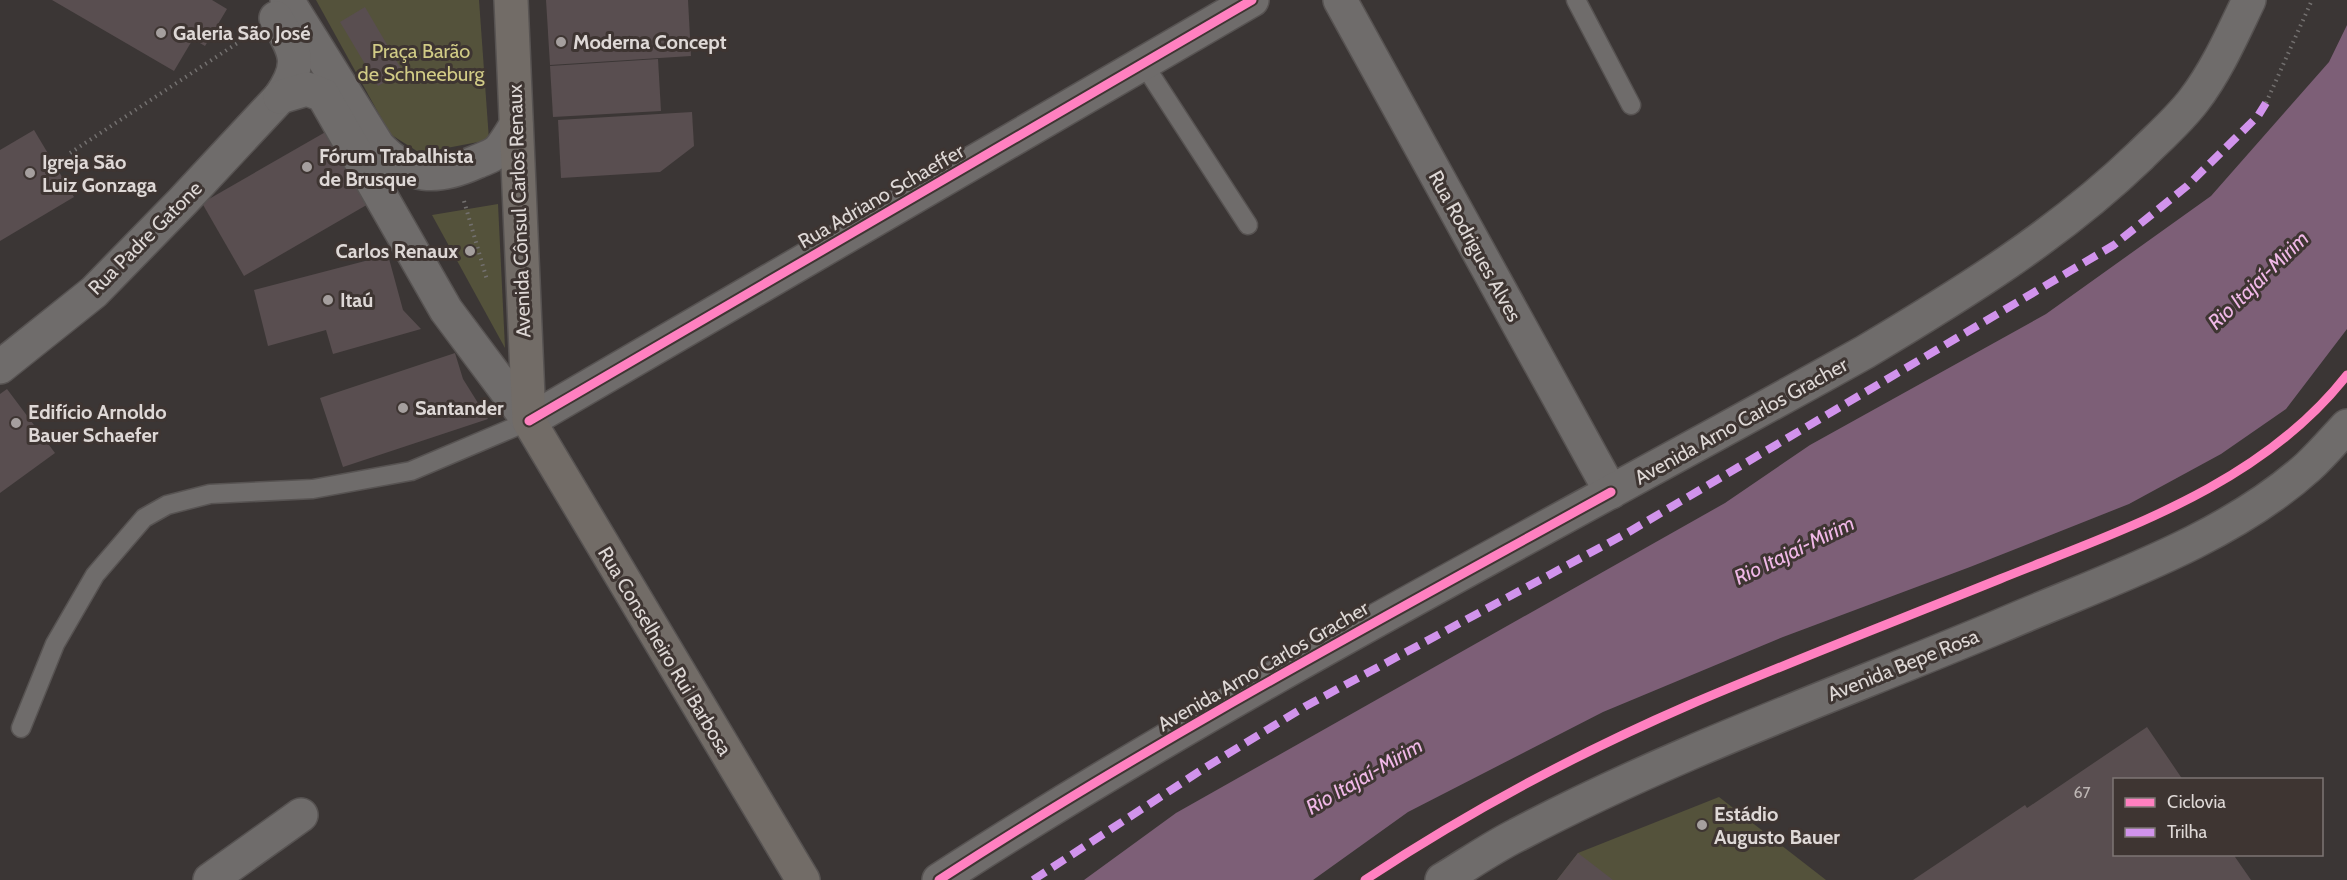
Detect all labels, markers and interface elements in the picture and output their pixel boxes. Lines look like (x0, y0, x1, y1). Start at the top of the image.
place label: Galeria São José (173, 21, 311, 45)
marker: Galeria São José (154, 26, 168, 40)
place label: Moderna Concept (573, 30, 727, 54)
marker: Moderna Concept (554, 35, 568, 49)
park label: Praça Barão de Schneeburg (358, 39, 485, 86)
street label: Avenida Cônsul Carlos Renaux (503, 83, 535, 338)
street label: Rua Adriano Schaeffer (794, 138, 969, 253)
place label: Fórum Trabalhista de Brusque (319, 144, 473, 191)
place label: Igreja São Luiz Gonzaga (42, 150, 157, 197)
marker: Fórum Trabalhista de Brusque (300, 160, 314, 174)
marker: Igreja São Luiz Gonzaga (23, 166, 37, 180)
street label: Rua Rodrigues Alves (1424, 166, 1526, 326)
street label: Rua Padre Gatone (83, 176, 207, 300)
water label: Rio Itajaí-Mirim (2202, 226, 2314, 335)
place label: Carlos Renaux (336, 239, 458, 263)
marker: Carlos Renaux (463, 244, 477, 258)
place label: Itaú (340, 288, 373, 312)
marker: Itaú (321, 293, 335, 307)
street label: Avenida Arno Carlos Gracher (1630, 352, 1852, 490)
place label: Santander (415, 396, 504, 420)
place label: Edifício Arnoldo Bauer Schaefer (28, 400, 167, 447)
marker: Santander (396, 401, 410, 415)
marker: Edifício Arnoldo Bauer Schaefer (9, 416, 23, 430)
water label: Rio Itajaí-Mirim (1730, 510, 1859, 591)
street label: Rua Conselheiro Rui Barbosa (593, 542, 737, 760)
street label: Avenida Arno Carlos Gracher (1153, 595, 1373, 736)
street label: Avenida Bepe Rosa (1824, 624, 1982, 706)
water label: Rio Itajaí-Mirim (1301, 733, 1427, 820)
legend (2113, 778, 2323, 856)
house number: 67 (2073, 783, 2091, 802)
text: Ciclovia (2167, 791, 2226, 813)
place label: Estádio Augusto Bauer (1714, 802, 1840, 849)
marker: Estádio Augusto Bauer (1695, 818, 1709, 832)
text: Trilha (2167, 821, 2208, 843)

